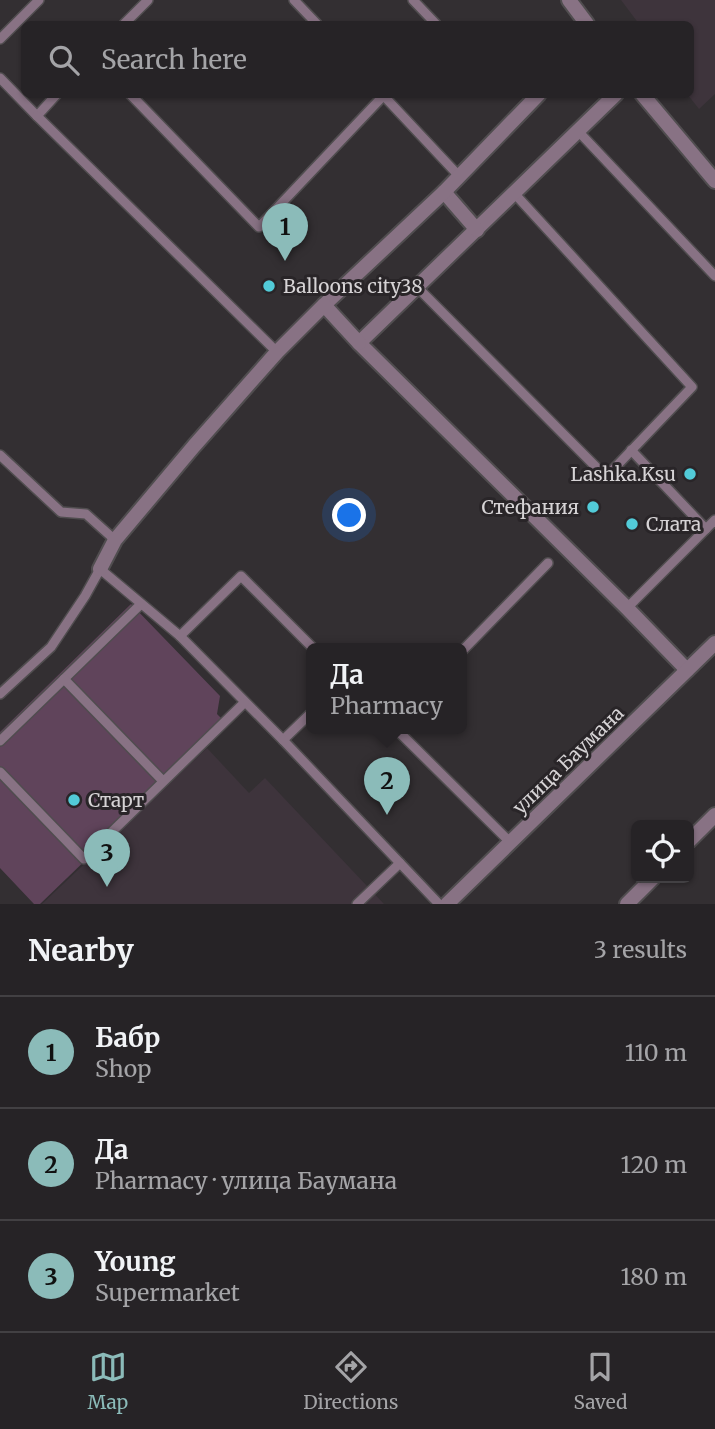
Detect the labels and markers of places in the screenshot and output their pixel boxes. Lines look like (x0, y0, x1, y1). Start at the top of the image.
pin: 1 (262, 203, 308, 261)
place label: Balloons city38 (283, 274, 423, 298)
marker: Balloons city38 (261, 278, 277, 294)
place label: Lashka.Ksu (571, 462, 676, 486)
marker: Lashka.Ksu (682, 466, 698, 482)
place label: Стефания (481, 495, 579, 519)
marker: Стефания (585, 499, 601, 515)
place label: Слата (646, 512, 701, 536)
marker: Слата (624, 516, 640, 532)
pin: 2 (364, 757, 410, 815)
place label: Старт (88, 788, 144, 812)
marker: Старт (66, 792, 82, 808)
pin: 3 (84, 829, 130, 887)

